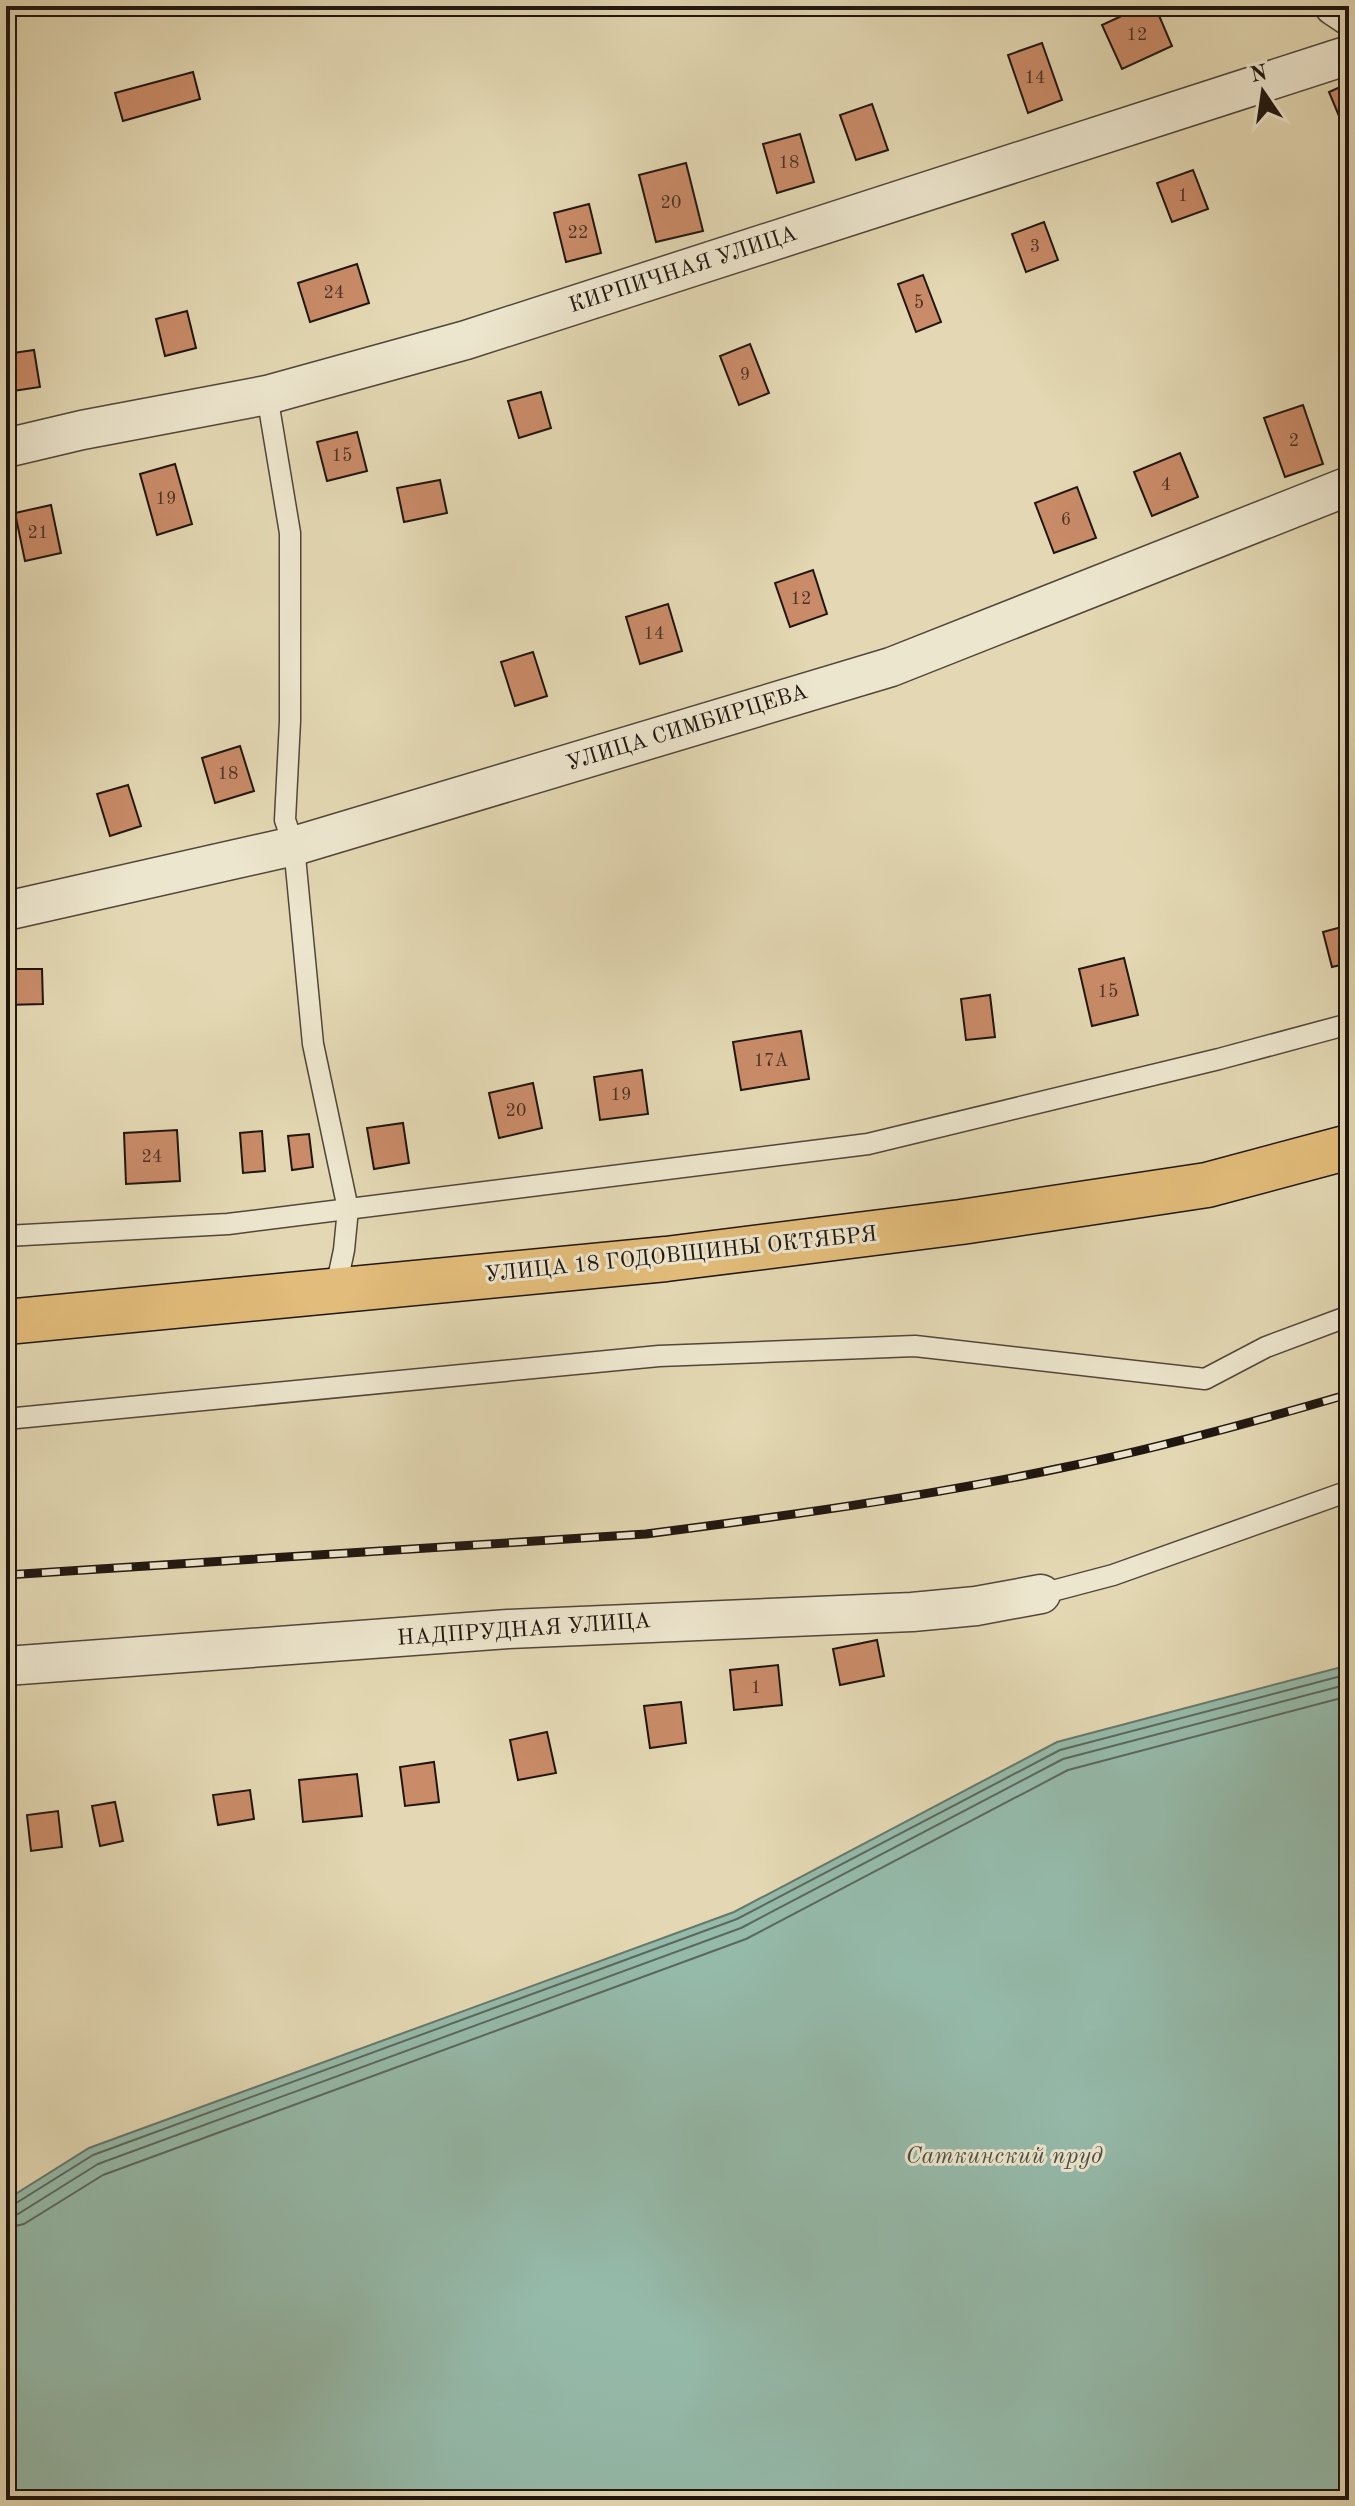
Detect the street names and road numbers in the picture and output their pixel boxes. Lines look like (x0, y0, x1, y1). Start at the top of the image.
street label: КИРПИЧНАЯ УЛИЦА (566, 223, 800, 317)
street label: УЛИЦА СИМБИРЦЕВА (564, 681, 810, 775)
street label: УЛИЦА 18 ГОДОВЩИНЫ ОКТЯБРЯ (484, 1223, 878, 1287)
street label: НАДПРУДНАЯ УЛИЦА (396, 1610, 652, 1650)

